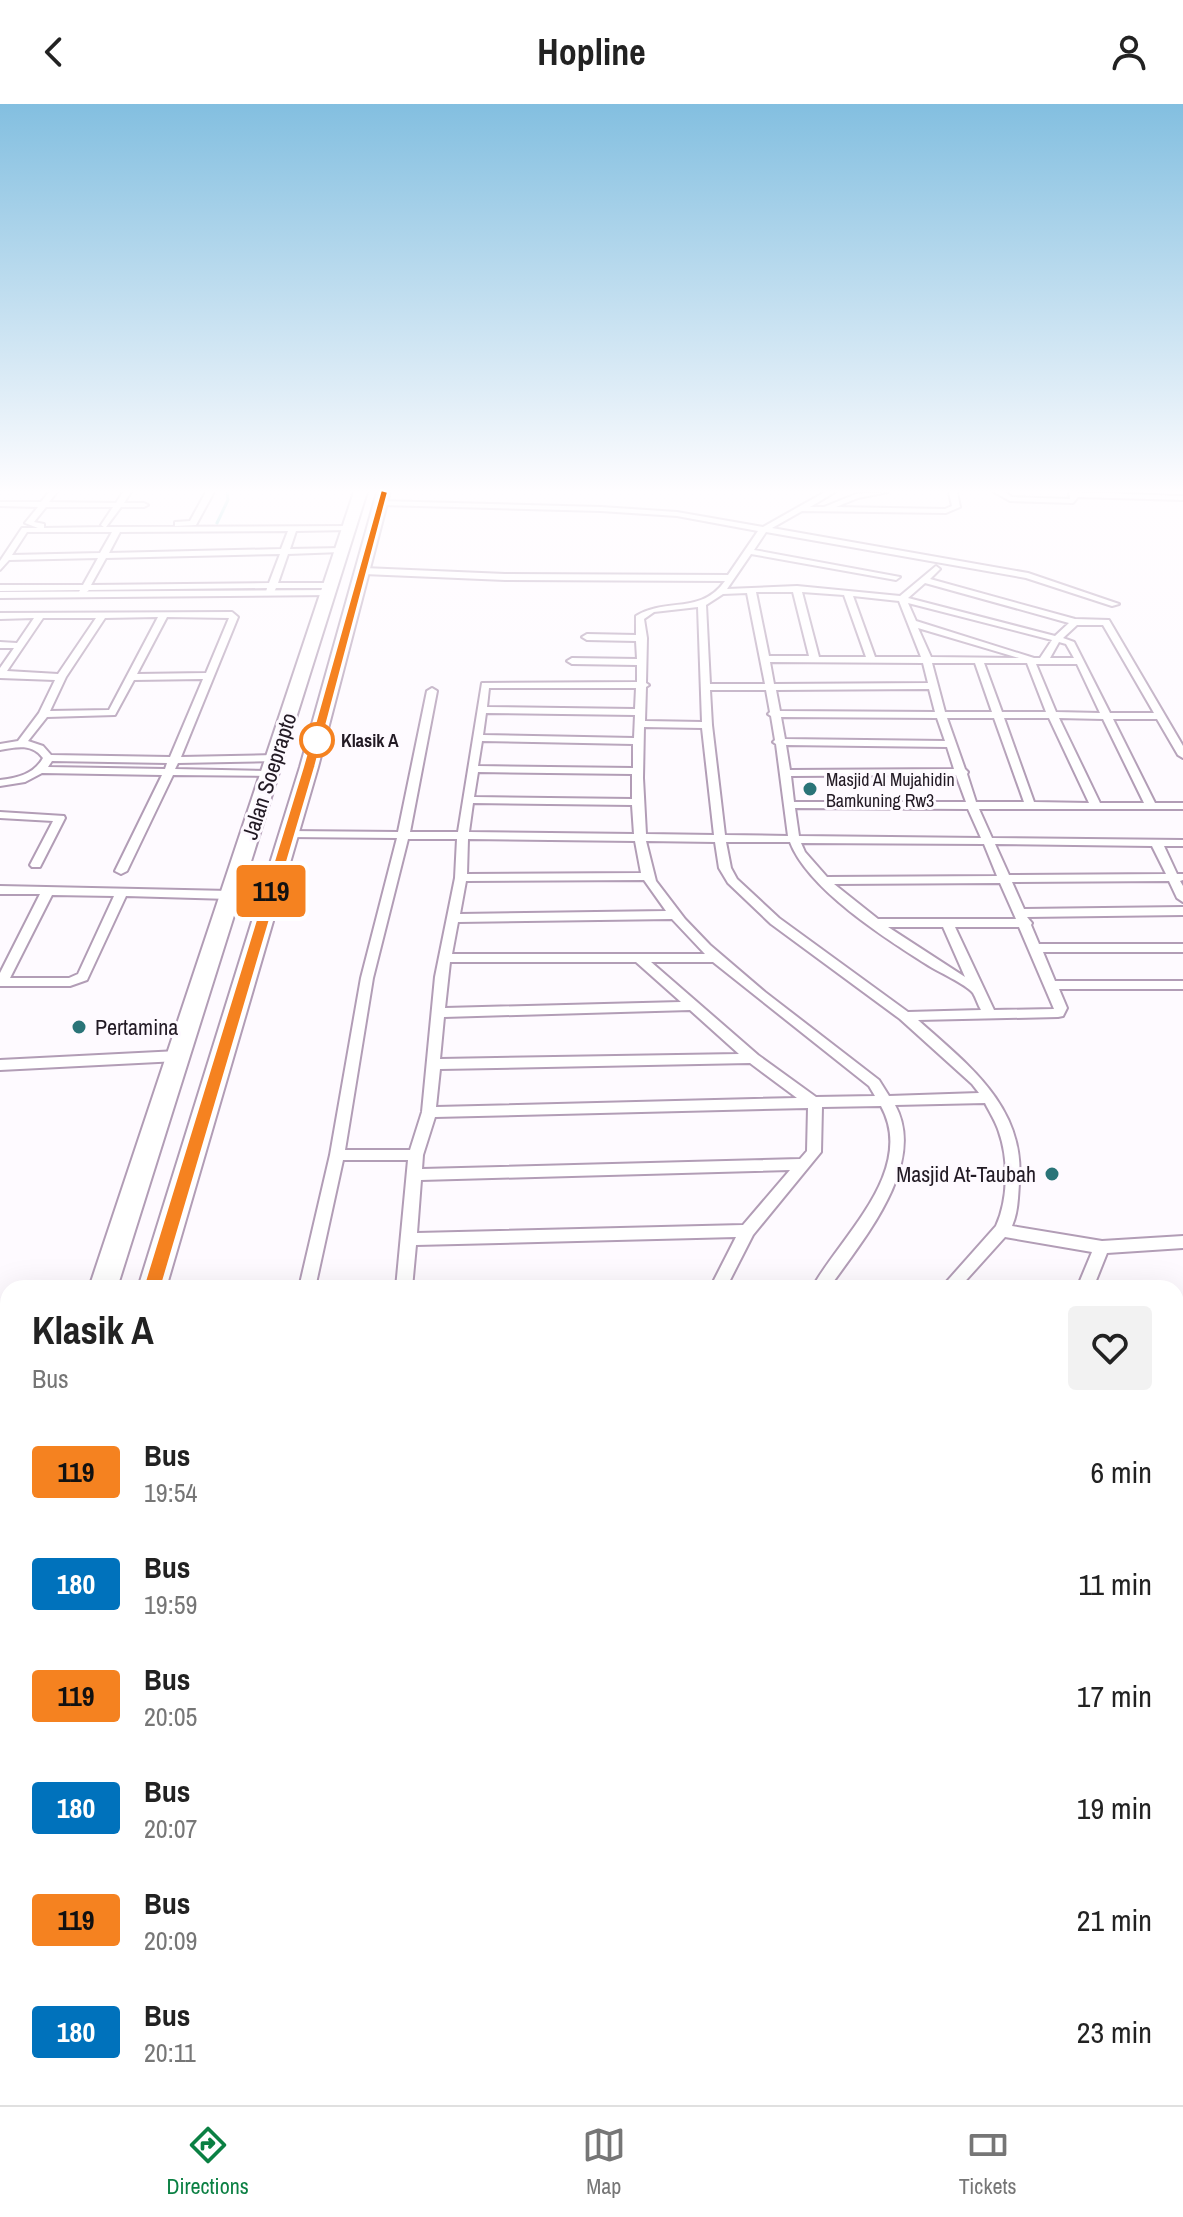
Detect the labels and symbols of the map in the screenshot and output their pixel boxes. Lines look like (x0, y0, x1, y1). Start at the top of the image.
street label: Jalan Soeprapto (234, 709, 304, 843)
marker: Klasik A (300, 723, 334, 757)
place label: Klasik A (341, 728, 399, 753)
place label: Masjid Al Mujahidin Bamkuning Rw3 (826, 767, 955, 813)
marker: Masjid Al Mujahidin Bamkuning Rw3 (801, 780, 819, 798)
line badge: 119 (225, 865, 317, 917)
place label: Pertamina (95, 1012, 178, 1042)
marker: Pertamina (70, 1018, 88, 1036)
place label: Masjid At-Taubah (896, 1159, 1036, 1189)
marker: Masjid At-Taubah (1043, 1165, 1061, 1183)

